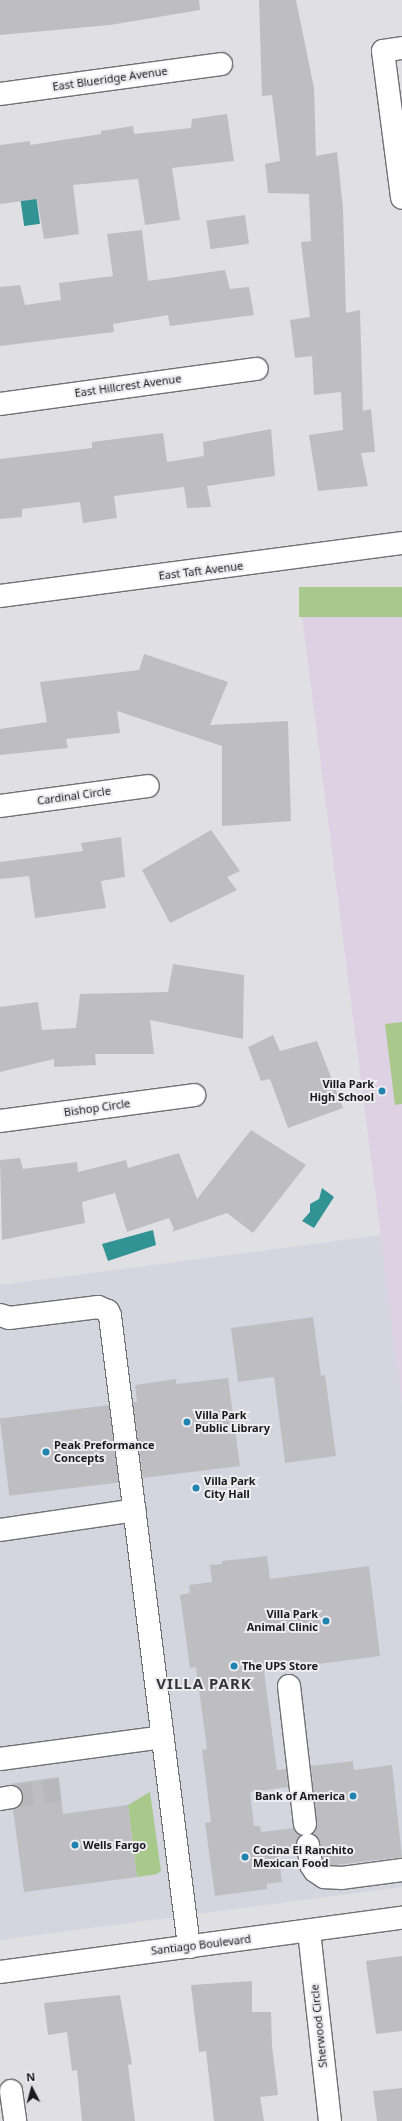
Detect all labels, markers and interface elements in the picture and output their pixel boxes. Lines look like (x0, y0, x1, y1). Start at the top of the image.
street label: East Blueridge Avenue (52, 64, 168, 94)
street label: East Hillcrest Avenue (74, 372, 182, 400)
street label: East Taft Avenue (158, 559, 244, 583)
street label: Cardinal Circle (36, 784, 112, 808)
place label: Villa Park High School (309, 1078, 374, 1104)
marker: Villa Park High School (377, 1086, 387, 1096)
street label: Bishop Circle (63, 1097, 131, 1119)
place label: Villa Park Public Library (195, 1409, 270, 1435)
marker: Villa Park Public Library (182, 1417, 192, 1427)
place label: Peak Preformance Concepts (54, 1439, 155, 1465)
marker: Peak Preformance Concepts (41, 1447, 51, 1457)
place label: Villa Park City Hall (204, 1475, 256, 1501)
marker: Villa Park City Hall (191, 1483, 201, 1493)
place label: Villa Park Animal Clinic (247, 1608, 318, 1634)
marker: Villa Park Animal Clinic (321, 1616, 331, 1626)
place label: The UPS Store (242, 1659, 318, 1673)
marker: The UPS Store (229, 1661, 239, 1671)
district label: VILLA PARK (156, 1675, 252, 1693)
place label: Bank of America (255, 1789, 345, 1803)
marker: Bank of America (348, 1791, 358, 1801)
place label: Wells Fargo (83, 1838, 146, 1852)
marker: Wells Fargo (70, 1840, 80, 1850)
place label: Cocina El Ranchito Mexican Food (253, 1844, 354, 1870)
marker: Cocina El Ranchito Mexican Food (240, 1852, 250, 1862)
street label: Santiago Boulevard (150, 1932, 252, 1958)
street label: Sherwood Circle (308, 1984, 330, 2068)
north arrow (12, 2069, 52, 2109)
text: N (25, 2069, 36, 2084)

